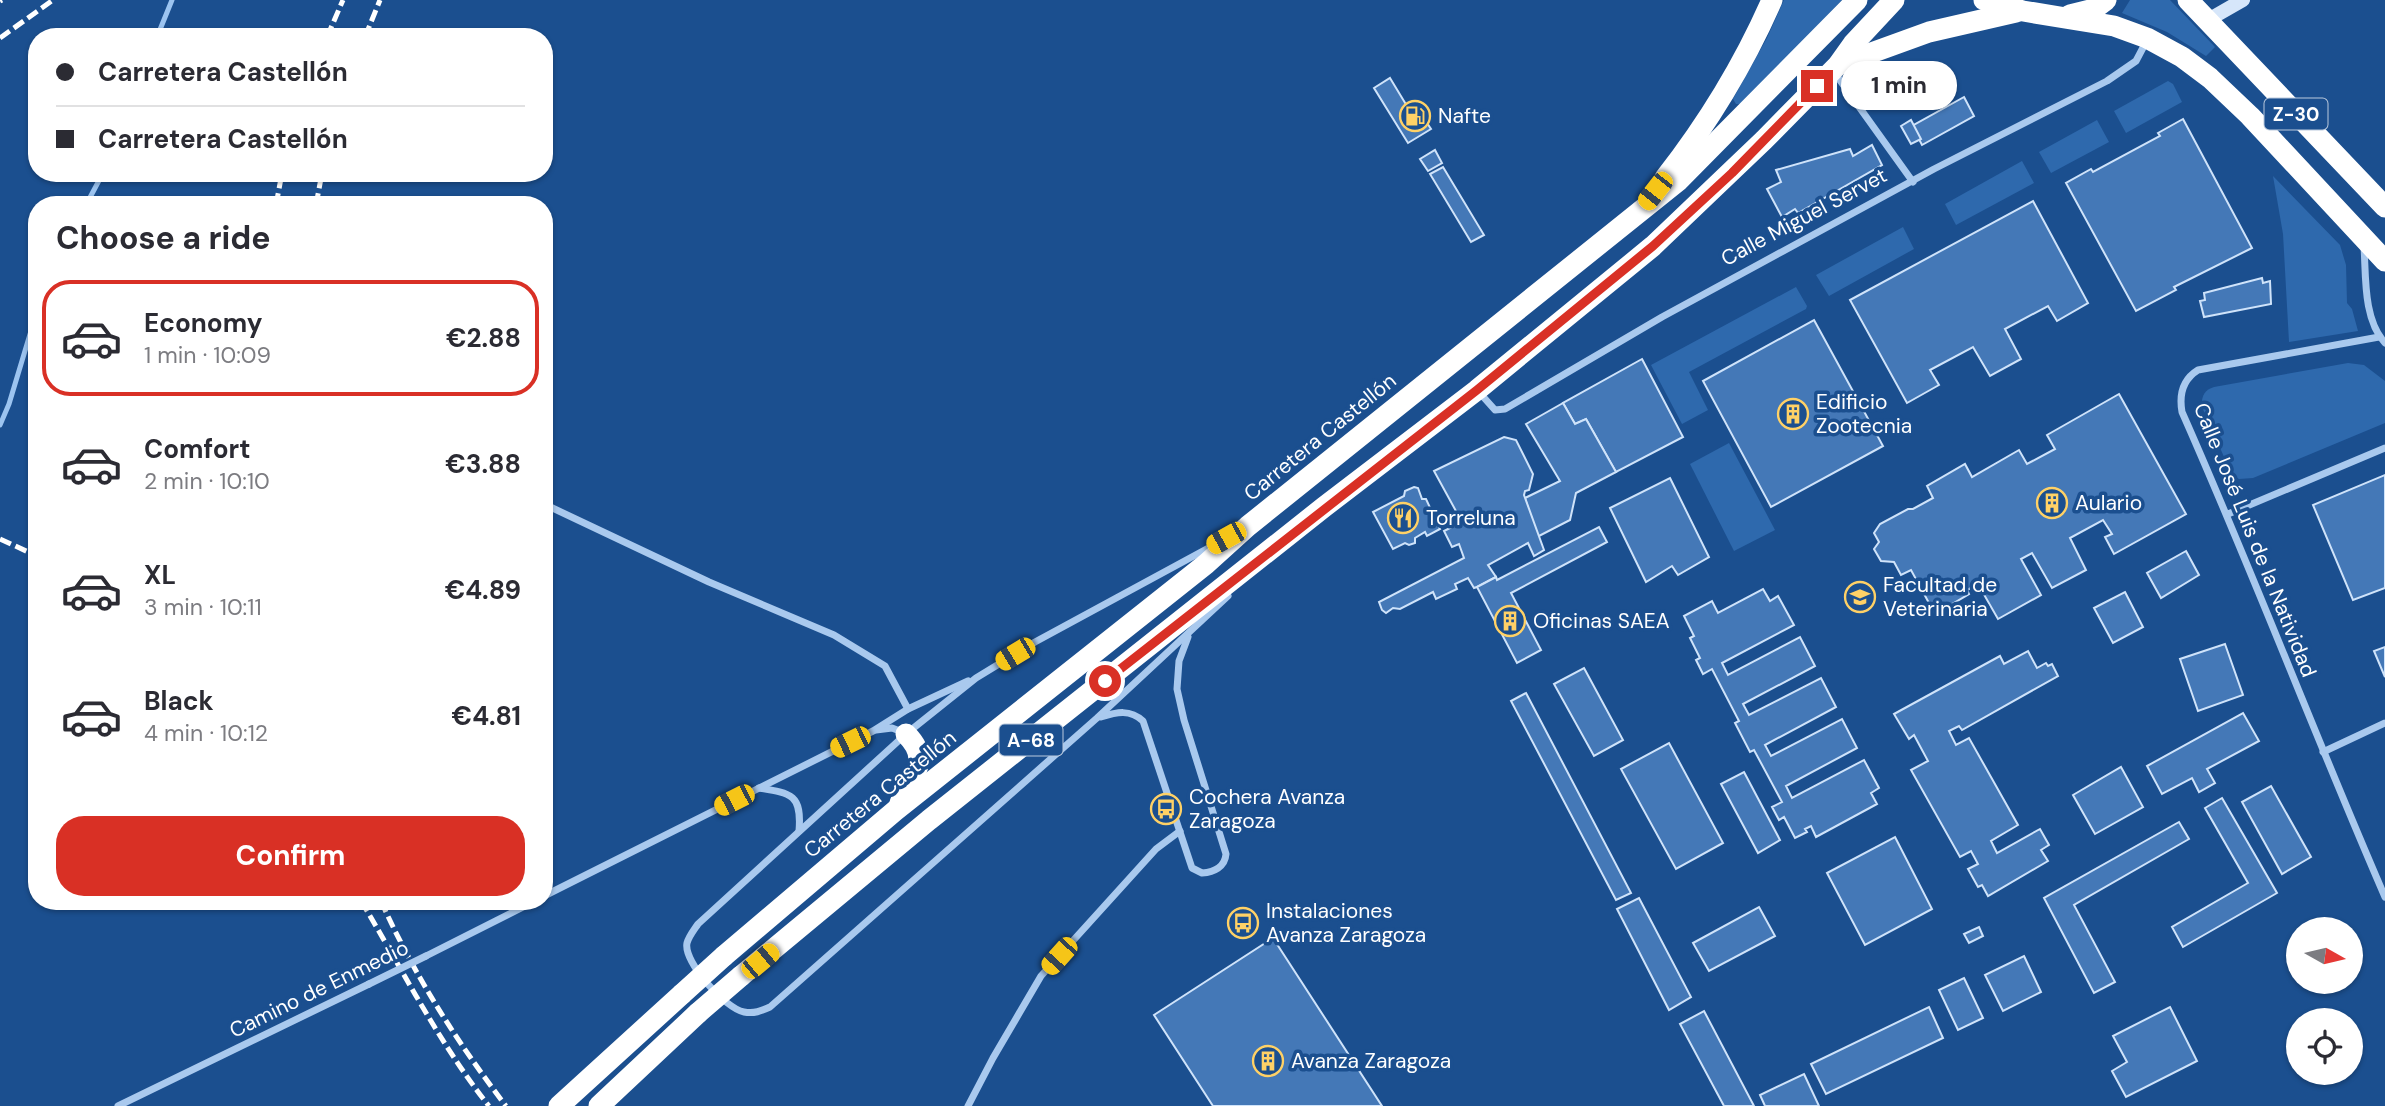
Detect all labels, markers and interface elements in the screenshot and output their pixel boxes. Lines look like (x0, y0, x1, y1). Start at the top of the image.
text: Carretera Castellón (98, 55, 348, 89)
callout: 1 min (1842, 62, 1957, 110)
route end (1801, 70, 1833, 102)
text: 1 min (1871, 70, 1927, 100)
road number: Z-30 (2264, 98, 2328, 130)
fuel station icon: Nafte (1398, 99, 1432, 133)
place label: Nafte (1438, 102, 1491, 130)
text: Carretera Castellón (98, 122, 348, 156)
street label: Calle Miguel Servet (1716, 161, 1892, 273)
car (1634, 168, 1677, 214)
text: Choose a ride (56, 217, 271, 259)
text: Economy (144, 306, 262, 340)
icon: car (60, 307, 123, 370)
text: €2.88 (446, 321, 521, 355)
text: 1 min · 10:09 (144, 340, 271, 370)
street label: Carretera Castellón (1238, 367, 1402, 507)
place label: Edificio Zootecnia (1816, 388, 1912, 440)
building icon: Edificio Zootecnia (1776, 397, 1810, 431)
street label: Calle José Luis de la Natividad (2187, 399, 2323, 681)
text: Comfort (144, 432, 250, 466)
icon: car (60, 433, 123, 496)
text: €3.88 (445, 447, 521, 481)
text: 2 min · 10:10 (144, 466, 270, 496)
building icon: Aulario (2035, 486, 2069, 520)
place label: Aulario (2075, 489, 2142, 517)
restaurant icon: Torreluna (1386, 501, 1420, 535)
place label: Torreluna (1426, 504, 1516, 532)
car (1203, 519, 1250, 557)
text: XL (144, 558, 176, 592)
icon: car (60, 559, 123, 622)
place label: Facultad de Veterinaria (1883, 571, 1997, 623)
text: €4.89 (445, 573, 521, 607)
school or university icon: Facultad de Veterinaria (1843, 580, 1877, 614)
text: 3 min · 10:11 (144, 592, 262, 622)
building icon: Oficinas SAEA (1493, 604, 1527, 638)
place label: Oficinas SAEA (1533, 607, 1670, 635)
car (992, 634, 1039, 674)
route start (1089, 665, 1121, 697)
text: Black (144, 684, 214, 718)
icon: car (60, 685, 123, 748)
text: €4.81 (452, 699, 521, 733)
text: 4 min · 10:12 (144, 718, 268, 748)
car (827, 723, 874, 761)
street label: Carretera Castellón (798, 724, 962, 864)
road number: A-68 (1000, 724, 1062, 755)
car (711, 781, 758, 819)
place label: Cochera Avanza Zaragoza (1189, 783, 1345, 835)
bus stop icon: Cochera Avanza Zaragoza (1149, 792, 1183, 826)
button: Confirm (56, 816, 525, 896)
place label: Instalaciones Avanza Zaragoza (1266, 897, 1426, 949)
bus stop icon: Instalaciones Avanza Zaragoza (1226, 906, 1260, 940)
north arrow (2286, 917, 2362, 994)
map controls (2286, 917, 2363, 1085)
street label: Camino de Enmedio (225, 933, 413, 1045)
car (1038, 933, 1081, 979)
car (738, 939, 783, 983)
button: locate (2286, 1008, 2363, 1085)
building icon: Avanza Zaragoza (1251, 1044, 1285, 1078)
place label: Avanza Zaragoza (1291, 1047, 1451, 1075)

